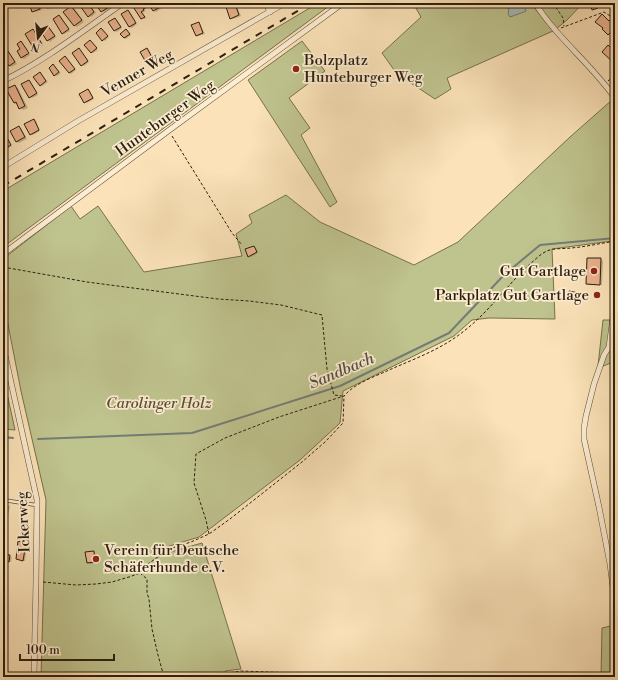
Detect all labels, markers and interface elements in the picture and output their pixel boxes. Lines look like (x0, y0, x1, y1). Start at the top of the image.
north arrow (18, 18, 58, 58)
text: N (29, 39, 42, 55)
street label: Venner Weg (97, 45, 177, 102)
place label: Bolzplatz Hunteburger Weg (303, 51, 423, 87)
marker: Bolzplatz Hunteburger Weg (291, 64, 301, 74)
street label: Hunteburger Weg (112, 76, 219, 161)
place label: Gut Gartlage (500, 262, 586, 281)
marker: Gut Gartlage (589, 266, 599, 276)
place label: Parkplatz Gut Gartlage (435, 286, 589, 305)
marker: Parkplatz Gut Gartlage (592, 290, 602, 300)
water label: Sandbach (306, 348, 377, 394)
park label: Carolinger Holz (106, 394, 212, 413)
street label: Ickerweg (12, 491, 35, 553)
place label: Verein für Deutsche Schäferhunde e.V. (103, 541, 239, 577)
marker: Verein für Deutsche Schäferhunde e.V. (91, 554, 101, 564)
scale bar (20, 636, 114, 662)
text: 100 m (26, 643, 60, 658)

